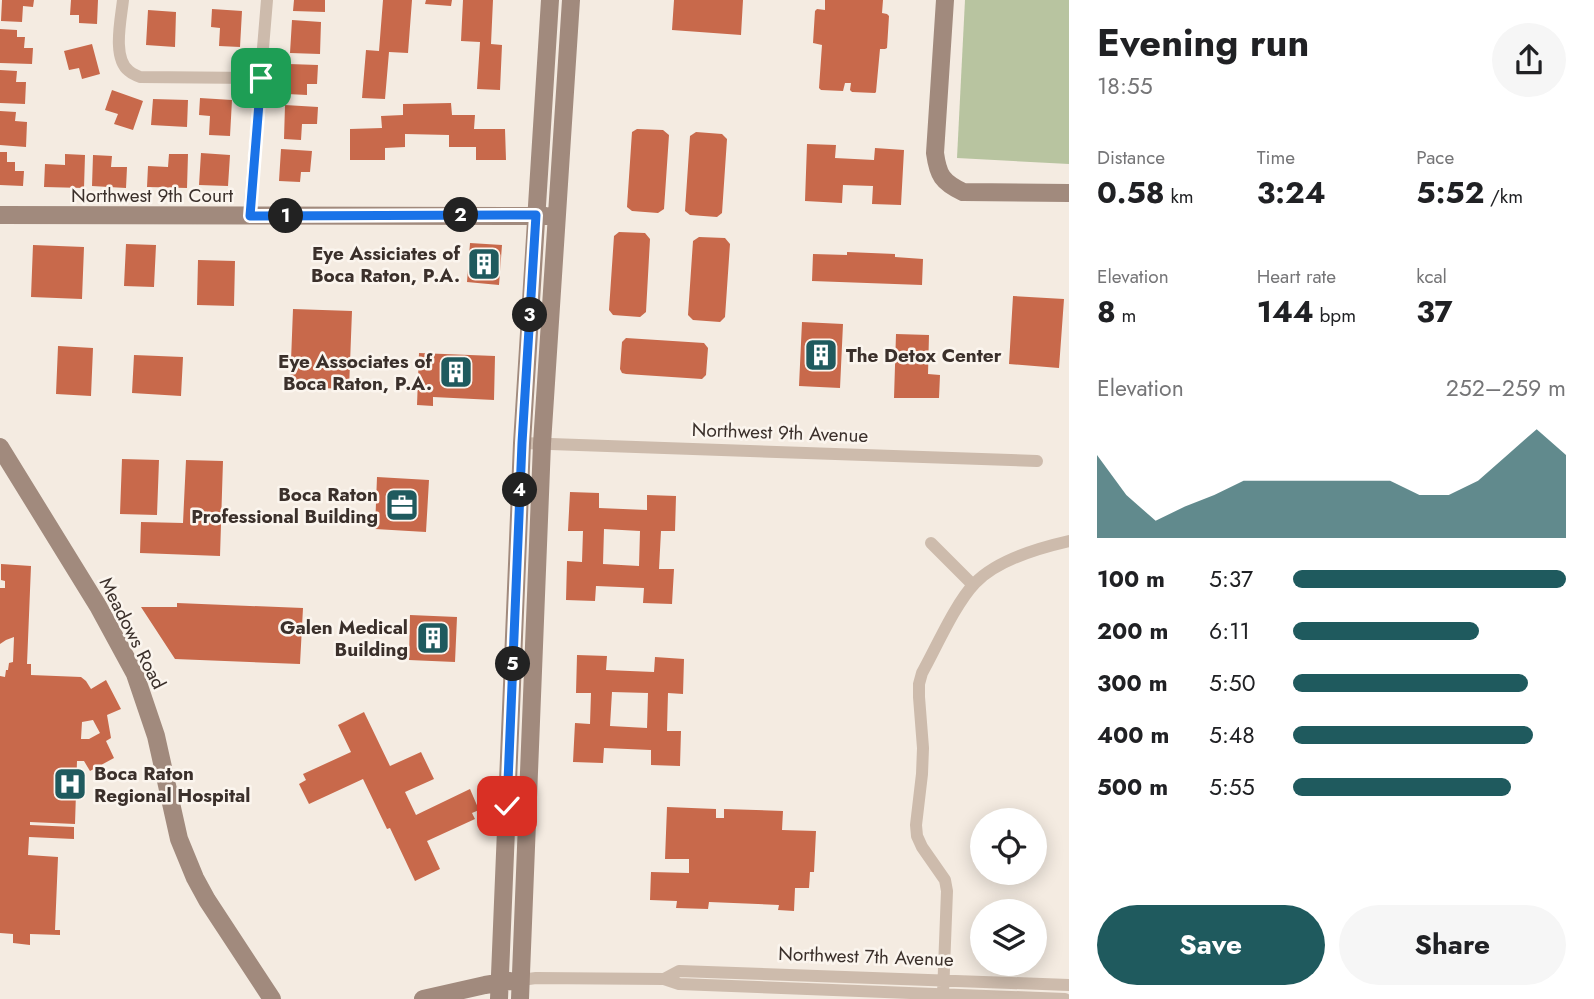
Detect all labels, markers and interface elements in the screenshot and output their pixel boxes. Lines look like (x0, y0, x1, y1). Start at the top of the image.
text: Evening run (1097, 15, 1309, 70)
button: share (1492, 23, 1566, 97)
pin (231, 48, 291, 108)
icon: arrive (242, 59, 280, 97)
text: 18:55 (1097, 69, 1153, 103)
text: Distance (1097, 144, 1165, 171)
text: Time (1257, 144, 1295, 171)
text: Pace (1416, 144, 1454, 171)
text: 0.58 (1097, 171, 1165, 214)
text: 3:24 (1257, 171, 1326, 214)
text: 5:52 (1416, 171, 1484, 214)
street label: Northwest 9th Court (71, 182, 233, 209)
text: km (1165, 183, 1194, 210)
text: /km (1484, 183, 1523, 210)
pin: 1 (268, 198, 304, 234)
pin: 2 (444, 198, 478, 232)
text: 2 (454, 201, 467, 228)
text: 1 (281, 202, 290, 229)
place label: Eye Assiciates of Boca Raton, P.A. (311, 240, 461, 289)
building icon: Eye Assiciates of Boca Raton, P.A. (465, 245, 503, 283)
text: Elevation (1097, 263, 1169, 290)
text: Heart rate (1257, 263, 1336, 290)
text: kcal (1416, 263, 1447, 290)
text: 8 (1097, 290, 1116, 333)
text: 144 (1257, 290, 1314, 333)
text: 37 (1416, 290, 1453, 333)
pin: 3 (512, 298, 548, 332)
text: 3 (524, 301, 535, 328)
text: m (1116, 302, 1136, 329)
text: bpm (1314, 302, 1356, 329)
building icon: The Detox Center (802, 336, 840, 374)
place label: The Detox Center (846, 342, 1002, 369)
place label: Eye Associates of Boca Raton, P.A. (278, 348, 433, 397)
building icon: Eye Associates of Boca Raton, P.A. (437, 353, 475, 391)
text: Elevation (1097, 371, 1184, 405)
text: 252–259 m (1446, 371, 1566, 405)
street label: Northwest 9th Avenue (691, 416, 869, 449)
pin: 4 (503, 472, 538, 508)
text: 4 (513, 476, 526, 503)
place label: Boca Raton Professional Building (191, 481, 378, 530)
office icon: Boca Raton Professional Building (383, 486, 421, 524)
text: 100 m (1097, 562, 1165, 596)
text: 5:37 (1209, 562, 1253, 596)
street label: Meadows Road (93, 573, 172, 694)
place label: Galen Medical Building (280, 614, 408, 663)
text: 200 m (1097, 614, 1168, 648)
text: 6:11 (1209, 614, 1250, 648)
building icon: Galen Medical Building (414, 619, 452, 657)
pin: 5 (496, 646, 530, 682)
text: 5 (506, 650, 519, 677)
text: 300 m (1097, 666, 1168, 700)
text: 5:50 (1209, 666, 1256, 700)
text: 400 m (1097, 718, 1169, 752)
text: 5:48 (1209, 718, 1255, 752)
place label: Boca Raton Regional Hospital (94, 760, 250, 809)
hospital icon: Boca Raton Regional Hospital (51, 765, 89, 803)
text: 500 m (1097, 770, 1168, 804)
text: 5:55 (1209, 770, 1255, 804)
pin (477, 776, 537, 836)
icon: check (488, 787, 526, 825)
map controls (970, 808, 1047, 976)
button: locate (970, 808, 1047, 885)
button: layers (970, 899, 1047, 976)
button: Save (1097, 905, 1325, 985)
button: Share (1339, 905, 1566, 985)
street label: Northwest 7th Avenue (778, 940, 955, 973)

